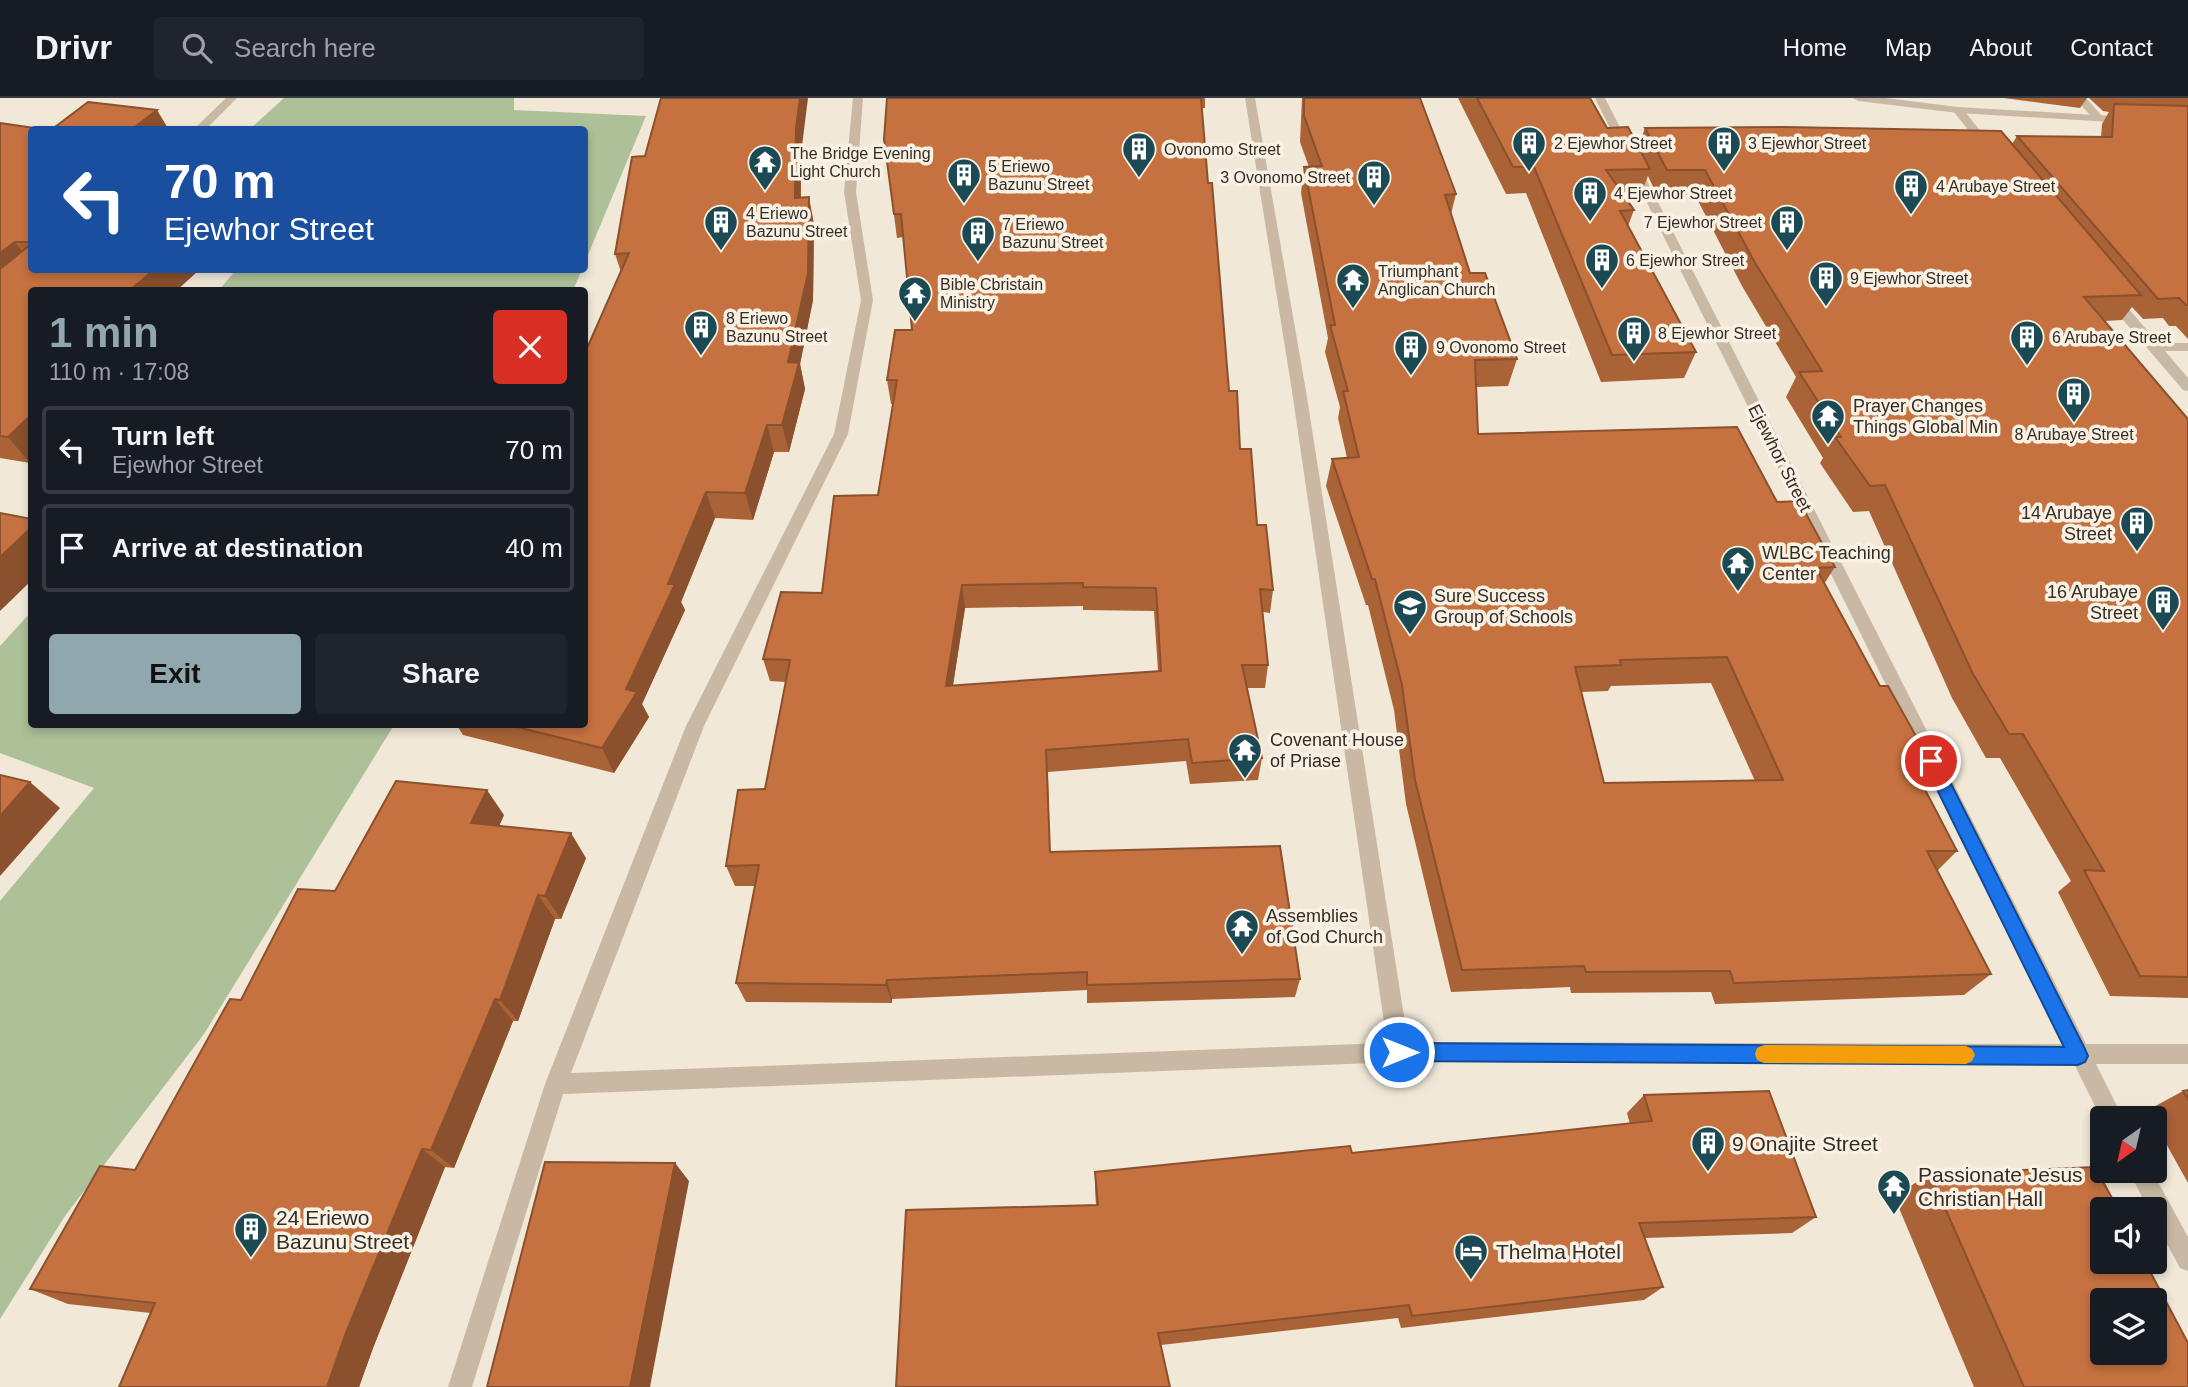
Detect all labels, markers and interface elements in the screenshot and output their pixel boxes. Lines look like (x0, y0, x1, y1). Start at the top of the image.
search box (154, 17, 644, 80)
text: Drivr (35, 29, 112, 66)
icon: search (178, 29, 216, 67)
text: Search here (234, 33, 376, 63)
text: Home (1783, 34, 1847, 61)
text: Map (1885, 34, 1932, 61)
text: About (1970, 34, 2032, 61)
text: Contact (2070, 34, 2153, 61)
building icon: 2 Ejewhor Street (1510, 124, 1548, 173)
building icon: 3 Ejewhor Street (1705, 124, 1743, 173)
building icon: Ovonomo Street (1120, 130, 1158, 179)
place label: 2 Ejewhor Street (1554, 135, 1673, 152)
place label: 3 Ejewhor Street (1748, 135, 1867, 152)
place label: Ovonomo Street (1164, 141, 1281, 158)
temple icon: The Bridge Evening Light Church (746, 143, 784, 192)
place label: The Bridge Evening Light Church (790, 145, 931, 180)
icon: left (49, 154, 140, 245)
text: 70 m (164, 154, 276, 208)
building icon: 5 Eriewo Bazunu Street (945, 156, 983, 205)
place label: 5 Eriewo Bazunu Street (988, 158, 1090, 193)
building icon: 3 Ovonomo Street (1355, 158, 1393, 207)
building icon: 4 Arubaye Street (1892, 167, 1930, 216)
place label: 3 Ovonomo Street (1220, 169, 1351, 186)
building icon: 4 Ejewhor Street (1571, 174, 1609, 223)
place label: 4 Arubaye Street (1936, 178, 2056, 195)
place label: 4 Ejewhor Street (1614, 185, 1733, 202)
building icon: 4 Eriewo Bazunu Street (702, 203, 740, 252)
building icon: 7 Ejewhor Street (1768, 203, 1806, 252)
place label: 4 Eriewo Bazunu Street (746, 205, 848, 240)
text: Ejewhor Street (164, 211, 374, 247)
building icon: 7 Eriewo Bazunu Street (959, 214, 997, 263)
place label: 7 Ejewhor Street (1644, 214, 1763, 231)
place label: 7 Eriewo Bazunu Street (1002, 216, 1104, 251)
building icon: 6 Ejewhor Street (1583, 241, 1621, 290)
place label: 6 Ejewhor Street (1626, 252, 1745, 269)
building icon: 9 Ejewhor Street (1807, 259, 1845, 308)
temple icon: Triumphant Anglican Church (1334, 261, 1372, 310)
place label: Triumphant Anglican Church (1378, 263, 1495, 298)
place label: 9 Ejewhor Street (1850, 270, 1969, 287)
temple icon: Bible Cbristain Ministry (896, 274, 934, 323)
place label: Bible Cbristain Ministry (940, 276, 1043, 311)
building icon: 8 Eriewo Bazunu Street (682, 308, 720, 357)
text: 1 min (49, 309, 159, 356)
button: close (493, 310, 567, 384)
place label: 8 Eriewo Bazunu Street (726, 310, 828, 345)
building icon: 8 Ejewhor Street (1615, 314, 1653, 363)
building icon: 6 Arubaye Street (2008, 318, 2046, 367)
place label: 8 Ejewhor Street (1658, 325, 1777, 342)
building icon: 9 Ovonomo Street (1392, 328, 1430, 377)
place label: 6 Arubaye Street (2052, 329, 2172, 346)
place label: 9 Ovonomo Street (1436, 339, 1566, 356)
text: 110 m · 17:08 (49, 359, 189, 385)
building icon: 8 Arubaye Street (2055, 375, 2093, 424)
place label: Prayer Changes Things Global Min (1853, 396, 1998, 437)
temple icon: Prayer Changes Things Global Min (1809, 397, 1847, 446)
street label: Ejewhor Street (1744, 401, 1816, 515)
text: Turn left (112, 421, 214, 451)
place label: 8 Arubaye Street (2014, 426, 2134, 443)
icon: left (53, 431, 91, 469)
text: 70 m (505, 435, 563, 465)
text: Ejewhor Street (112, 452, 263, 478)
place label: 14 Arubaye Street (2021, 503, 2112, 544)
building icon: 14 Arubaye Street (2118, 504, 2156, 553)
icon: arrive (53, 529, 91, 567)
text: Arrive at destination (112, 533, 363, 563)
text: 40 m (505, 533, 563, 563)
place label: WLBC Teaching Center (1762, 543, 1891, 584)
temple icon: WLBC Teaching Center (1719, 544, 1757, 593)
place label: 16 Arubaye Street (2047, 582, 2138, 623)
building icon: 16 Arubaye Street (2144, 583, 2182, 632)
place label: Sure Success Group of Schools (1434, 586, 1573, 627)
school or university icon: Sure Success Group of Schools (1391, 587, 1429, 636)
button: Exit (49, 634, 301, 714)
button: Share (315, 634, 567, 714)
place label: Covenant House of Priase (1270, 730, 1404, 771)
temple icon: Covenant House of Priase (1226, 731, 1264, 780)
pin (1901, 731, 1961, 791)
icon: arrive (1912, 742, 1950, 780)
place label: Assemblies of God Church (1266, 906, 1383, 947)
temple icon: Assemblies of God Church (1223, 907, 1261, 956)
position arrow (1362, 1015, 1436, 1089)
north arrow (2090, 1106, 2166, 1183)
map controls (2090, 1106, 2167, 1365)
building icon: 9 Onajite Street (1689, 1124, 1727, 1173)
place label: 9 Onajite Street (1732, 1132, 1878, 1155)
place label: Passionate Jesus Christian Hall (1918, 1163, 2083, 1210)
temple icon: Passionate Jesus Christian Hall (1875, 1167, 1913, 1216)
button: sound (2090, 1197, 2167, 1274)
place label: 24 Eriewo Bazunu Street (276, 1206, 409, 1253)
building icon: 24 Eriewo Bazunu Street (232, 1210, 270, 1259)
hotel icon: Thelma Hotel (1452, 1232, 1490, 1281)
place label: Thelma Hotel (1496, 1240, 1621, 1263)
button: layers (2090, 1288, 2167, 1365)

